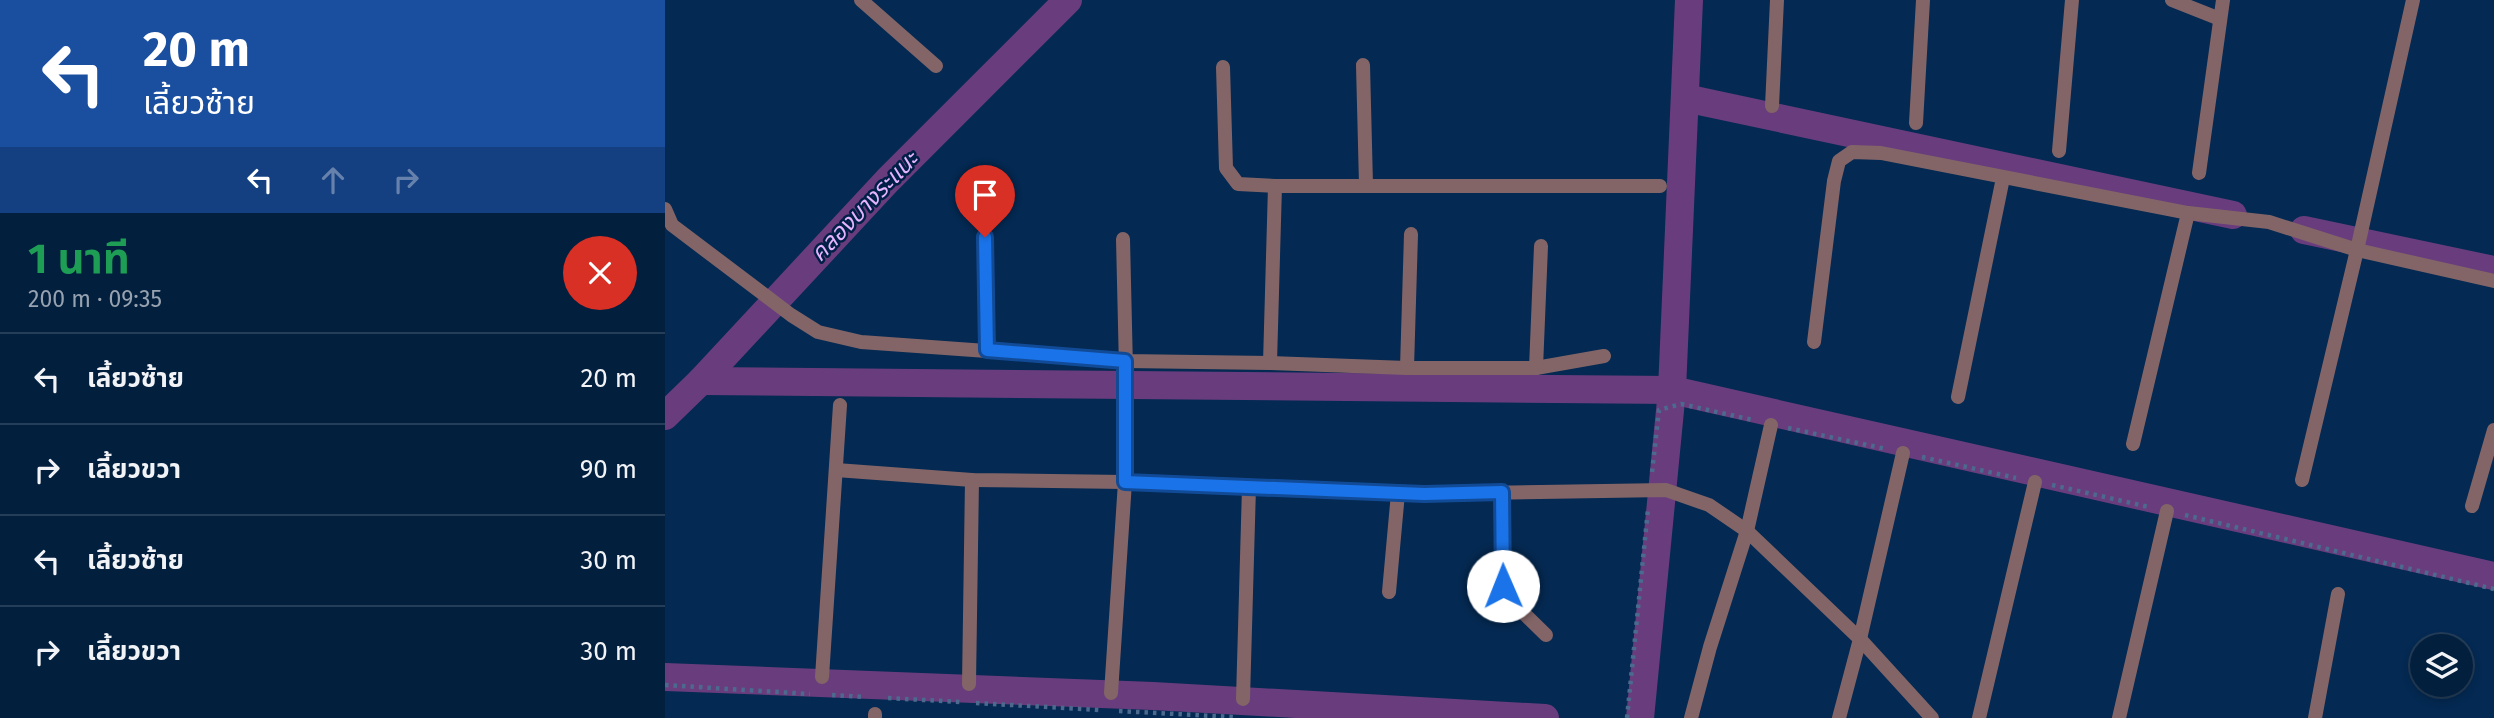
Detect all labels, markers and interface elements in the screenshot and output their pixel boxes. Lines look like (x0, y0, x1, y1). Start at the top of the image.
text: 20 m (143, 20, 250, 79)
icon: left (28, 28, 119, 119)
text: เลี้ยวซ้าย (143, 84, 255, 122)
water label: คลองบางระแนะ (805, 144, 925, 267)
icon: left (241, 161, 279, 199)
icon: ahead (314, 161, 352, 199)
icon: right (387, 161, 425, 199)
pin (955, 165, 1015, 237)
icon: arrive (966, 176, 1004, 214)
text: 1 นาที (28, 234, 130, 284)
button: close (563, 236, 637, 310)
text: 200 m · 09:35 (28, 285, 162, 313)
icon: left (28, 360, 66, 398)
text: เลี้ยวซ้าย (87, 363, 184, 394)
text: 20 m (580, 363, 637, 394)
icon: right (28, 451, 66, 489)
text: เลี้ยวขวา (87, 454, 181, 485)
text: 90 m (580, 454, 637, 485)
icon: left (28, 542, 66, 580)
text: เลี้ยวซ้าย (87, 545, 184, 576)
text: 30 m (580, 545, 637, 576)
position arrow (1466, 549, 1540, 623)
icon: right (28, 633, 66, 671)
map controls (2410, 634, 2473, 697)
button: layers (2410, 634, 2473, 697)
text: เลี้ยวขวา (87, 636, 181, 667)
text: 30 m (580, 636, 637, 667)

